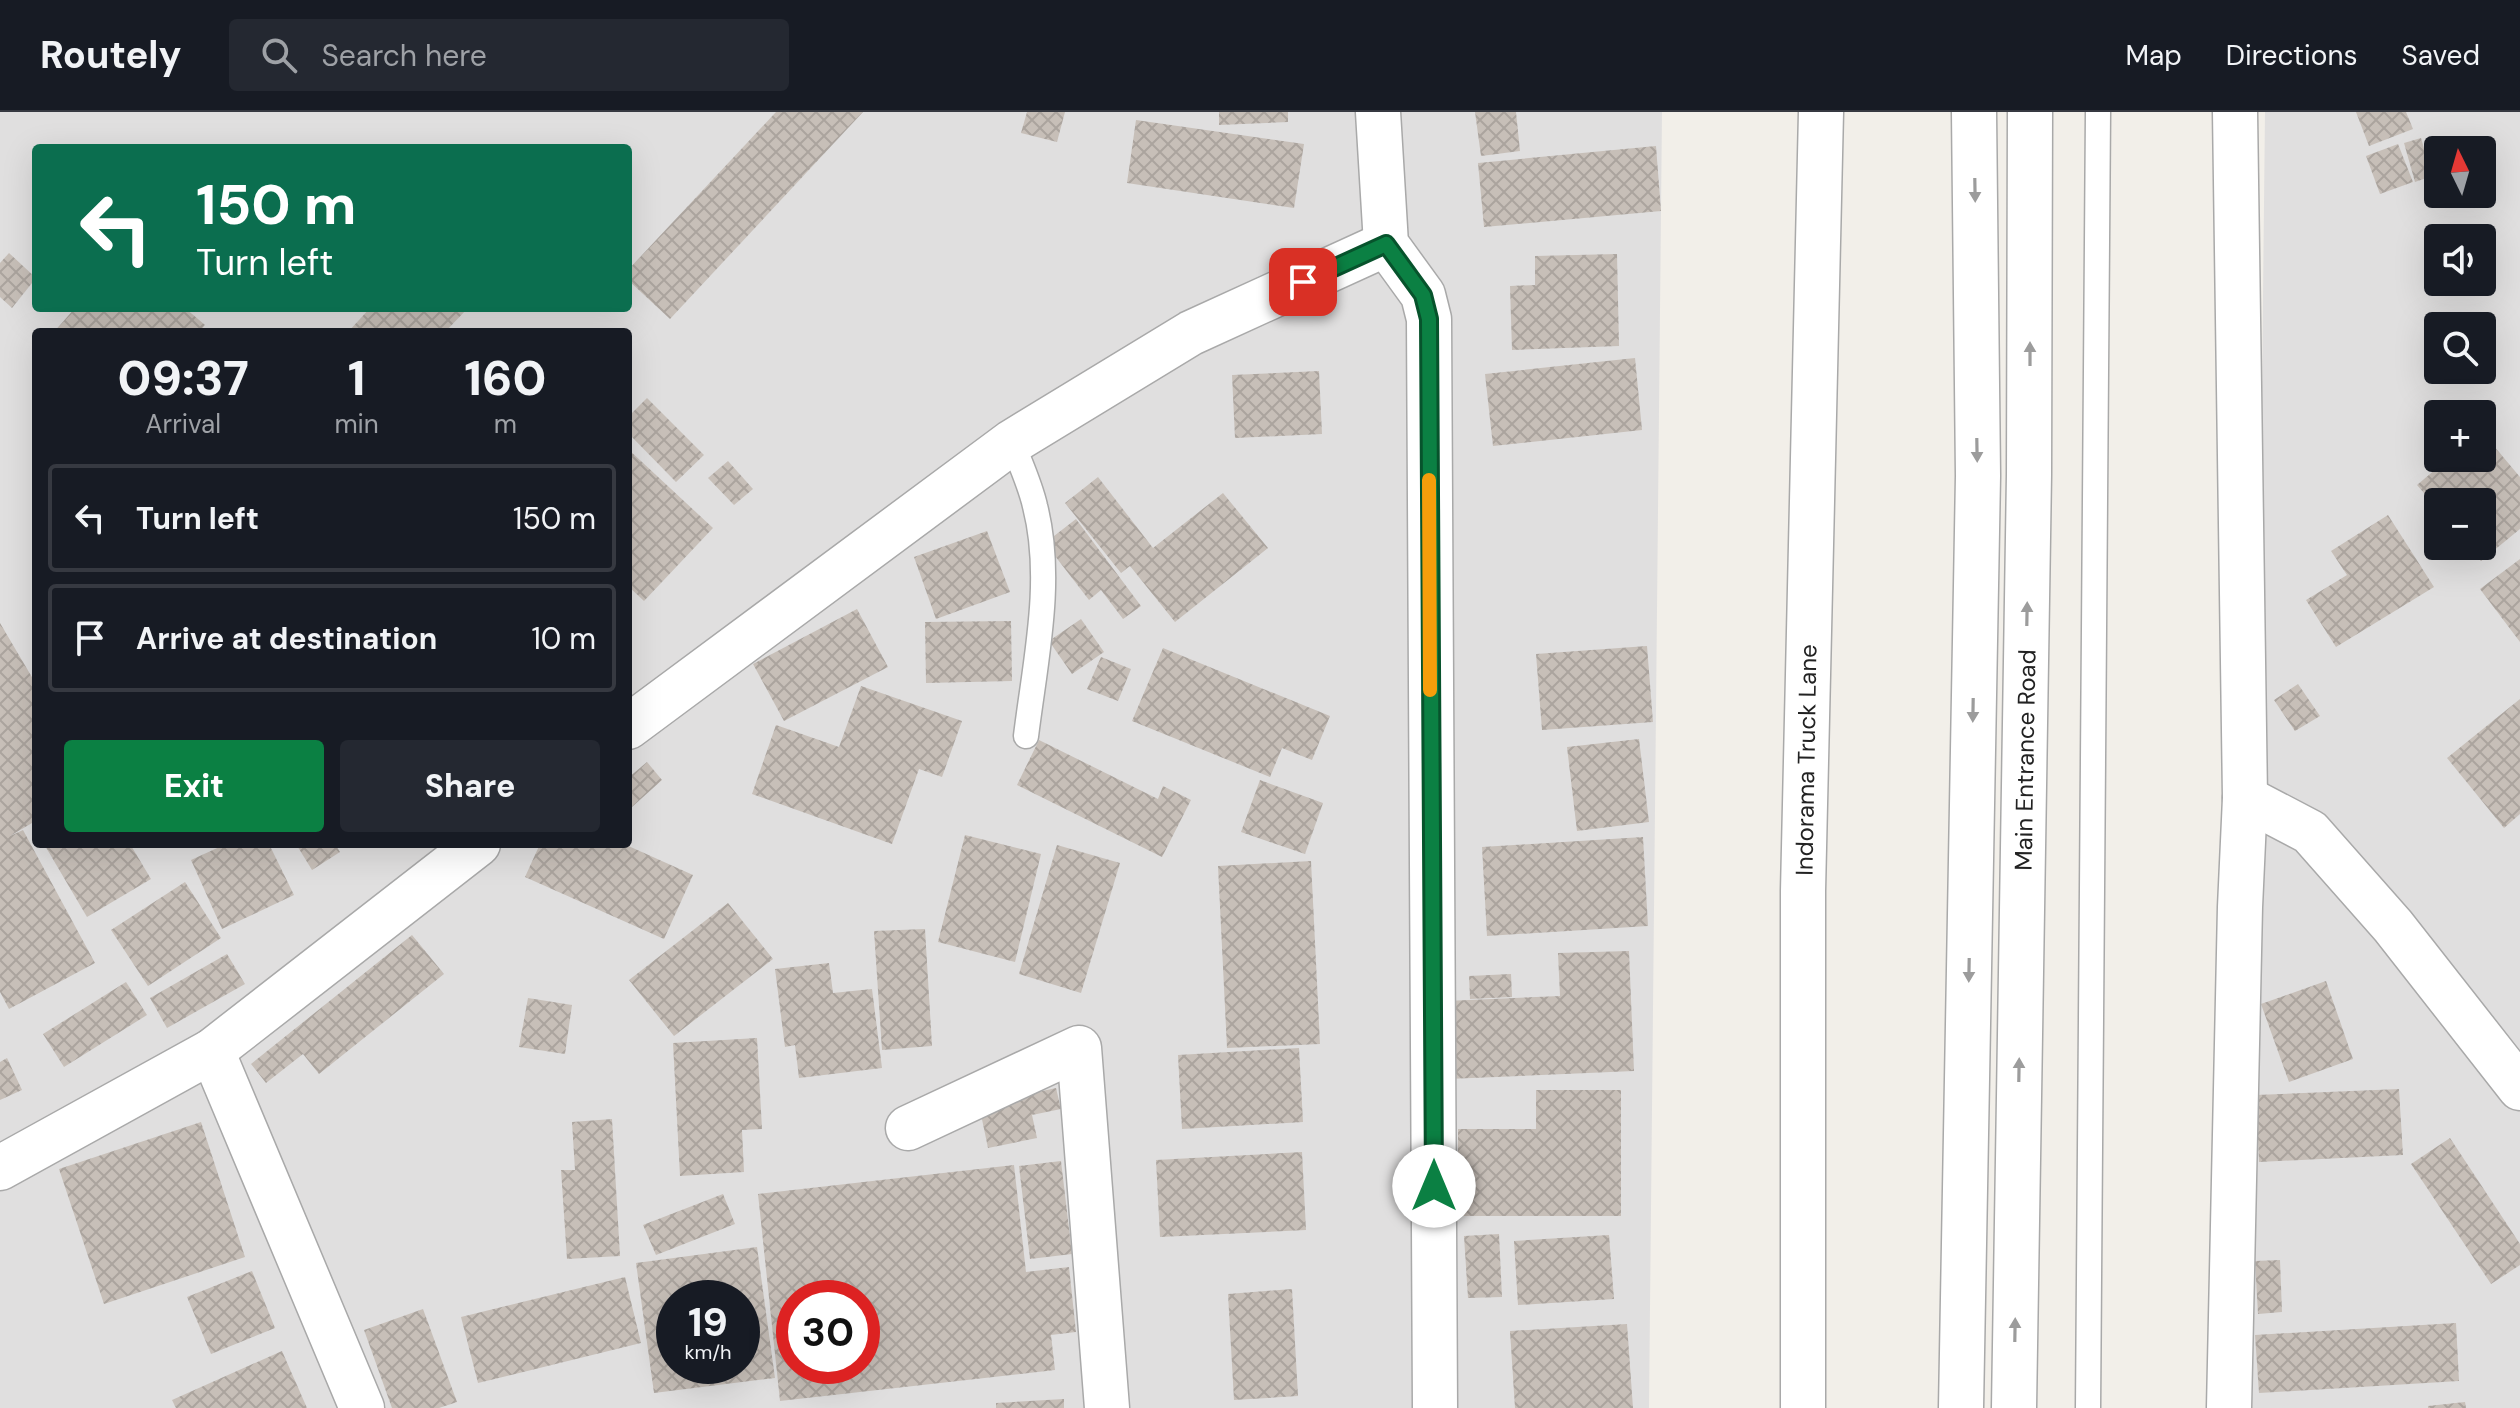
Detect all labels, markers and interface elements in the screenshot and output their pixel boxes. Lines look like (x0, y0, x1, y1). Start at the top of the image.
search box (229, 19, 789, 91)
text: Routely (40, 30, 181, 80)
icon: search (257, 33, 301, 77)
text: Search here (321, 36, 487, 75)
text: Map (2125, 37, 2182, 74)
text: Directions (2226, 37, 2358, 74)
text: Saved (2402, 37, 2480, 74)
north arrow (2424, 136, 2496, 208)
map controls (2424, 136, 2496, 560)
text: 150 m (196, 168, 357, 241)
icon: left (64, 176, 168, 280)
one-way arrow (1968, 178, 1981, 203)
button: sound (2424, 224, 2496, 296)
text: Turn left (196, 239, 333, 286)
pin (1269, 248, 1337, 316)
icon: arrive (1281, 260, 1325, 304)
button: search (2424, 312, 2496, 384)
one-way arrow (2024, 341, 2036, 366)
text: 09:37 (118, 347, 249, 410)
text: 1 (348, 347, 365, 410)
text: 160 (464, 347, 546, 410)
button: + (2424, 400, 2496, 472)
text: Arrival (145, 407, 221, 441)
text: min (334, 407, 379, 441)
text: m (494, 407, 517, 441)
one-way arrow (1971, 438, 1983, 463)
button: − (2424, 488, 2496, 560)
icon: left (68, 496, 112, 540)
text: Turn left (136, 499, 259, 538)
text: 150 m (513, 499, 596, 538)
one-way arrow (2021, 601, 2033, 626)
icon: arrive (68, 616, 112, 660)
text: Arrive at destination (136, 619, 437, 658)
text: 10 m (531, 619, 596, 658)
street label: Indorama Truck Lane (1788, 644, 1824, 876)
street label: Main Entrance Road (2008, 649, 2042, 871)
one-way arrow (1967, 698, 1980, 723)
button: Exit (64, 740, 324, 832)
button: Share (340, 740, 600, 832)
one-way arrow (1962, 958, 1975, 983)
one-way arrow (2013, 1057, 2026, 1082)
position arrow (1392, 1144, 1476, 1228)
speed limit sign: 30 (776, 1280, 880, 1384)
text: 19 (688, 1296, 728, 1348)
one-way arrow (2009, 1317, 2021, 1342)
text: km/h (684, 1339, 732, 1365)

